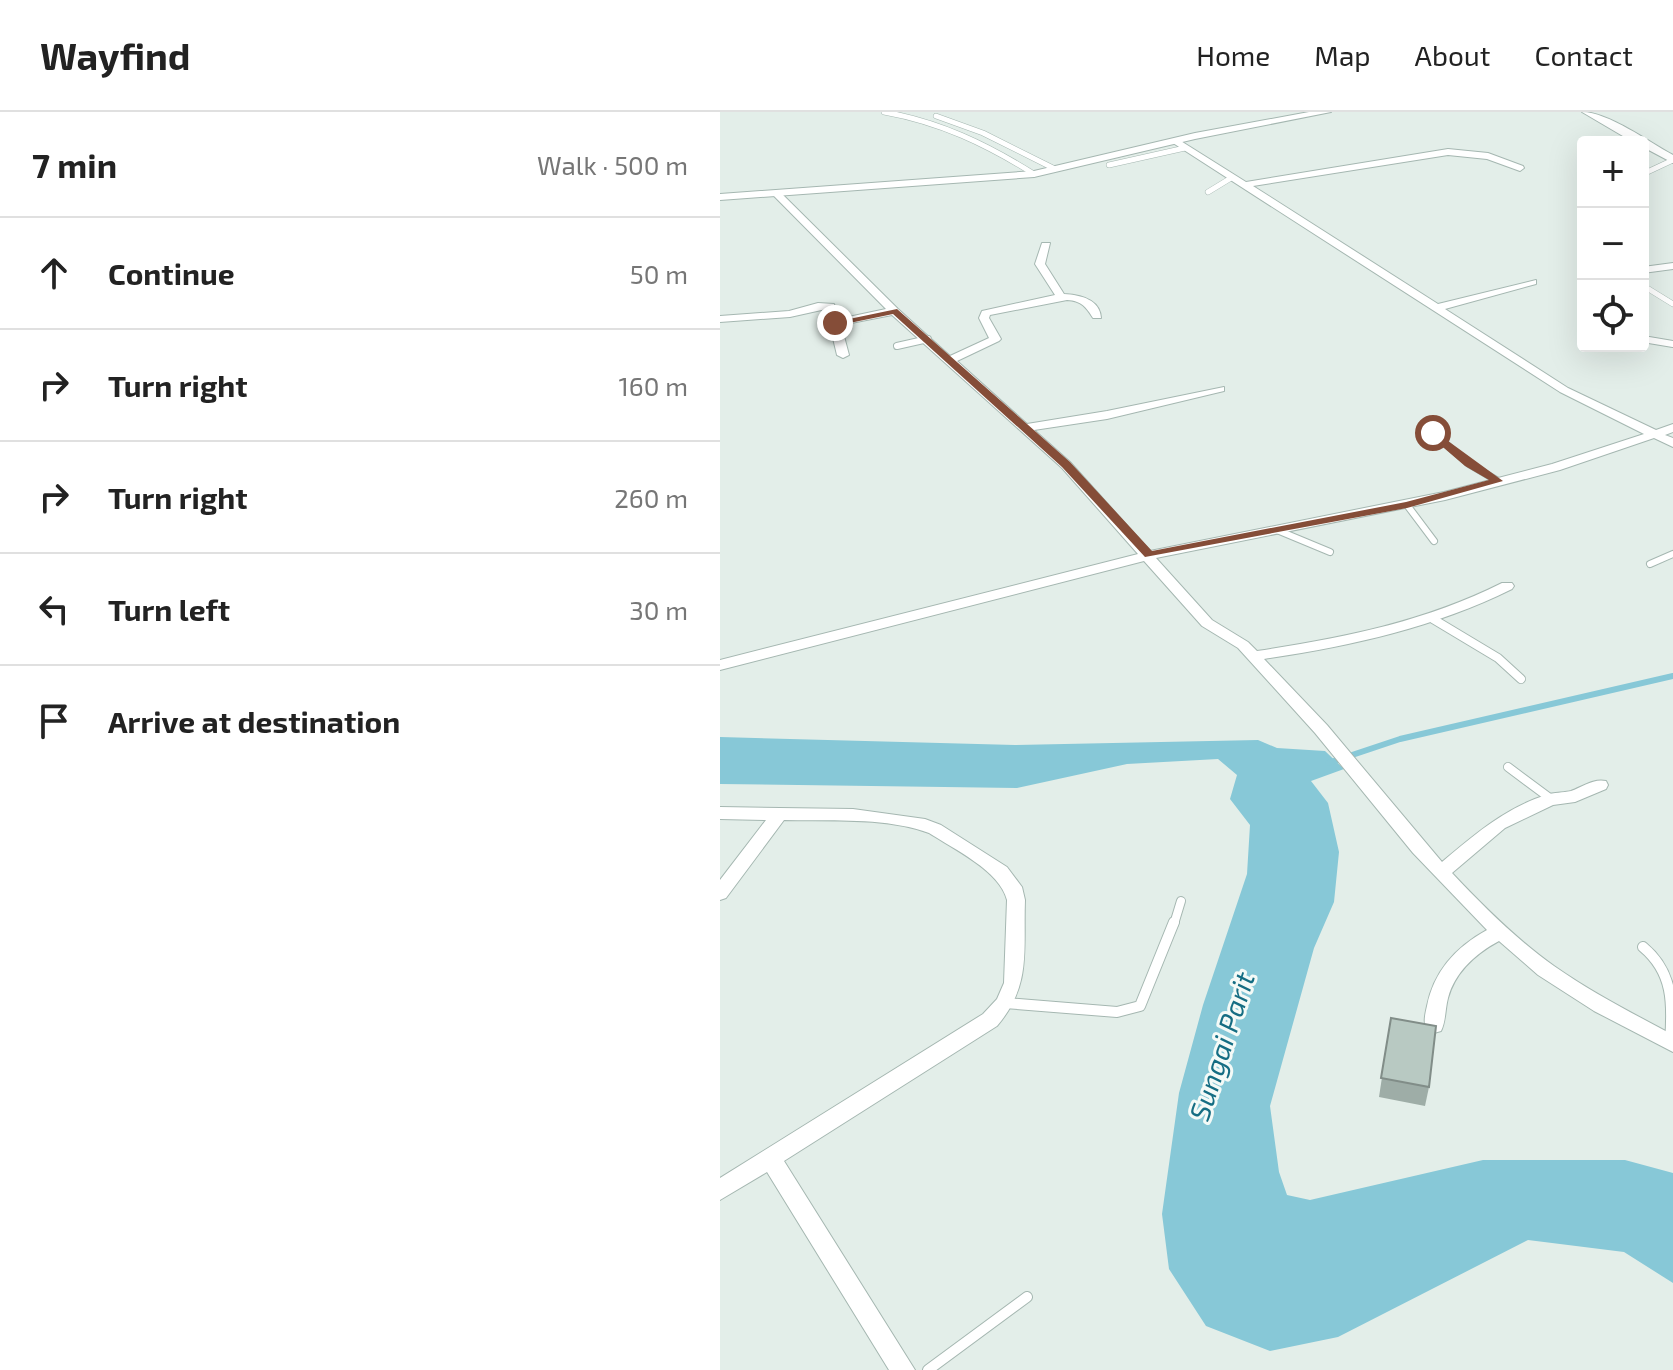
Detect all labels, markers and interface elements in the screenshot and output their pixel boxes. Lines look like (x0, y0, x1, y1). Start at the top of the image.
text: Wayfind (40, 32, 191, 78)
text: Home (1196, 38, 1270, 72)
text: Map (1314, 38, 1371, 72)
text: About (1415, 38, 1490, 72)
text: Contact (1534, 38, 1633, 72)
map controls (1577, 136, 1649, 352)
button: + (1577, 136, 1649, 208)
text: 7 min (32, 144, 117, 185)
text: Walk · 500 m (537, 149, 688, 180)
button: − (1577, 208, 1649, 280)
icon: ahead (32, 251, 76, 295)
text: Continue (108, 255, 235, 291)
text: 50 m (630, 258, 688, 289)
button: locate (1577, 280, 1649, 352)
route end (817, 305, 853, 341)
icon: right (32, 363, 76, 407)
text: Turn right (108, 367, 248, 403)
text: 160 m (619, 370, 688, 401)
route start (1415, 415, 1451, 451)
icon: right (32, 475, 76, 519)
text: Turn right (108, 479, 248, 515)
text: 260 m (614, 482, 688, 513)
icon: left (32, 587, 76, 631)
text: Turn left (108, 591, 230, 627)
text: 30 m (629, 594, 688, 625)
icon: arrive (32, 699, 76, 743)
text: Arrive at destination (108, 703, 400, 739)
water label: Sungai Parit (1181, 967, 1261, 1125)

